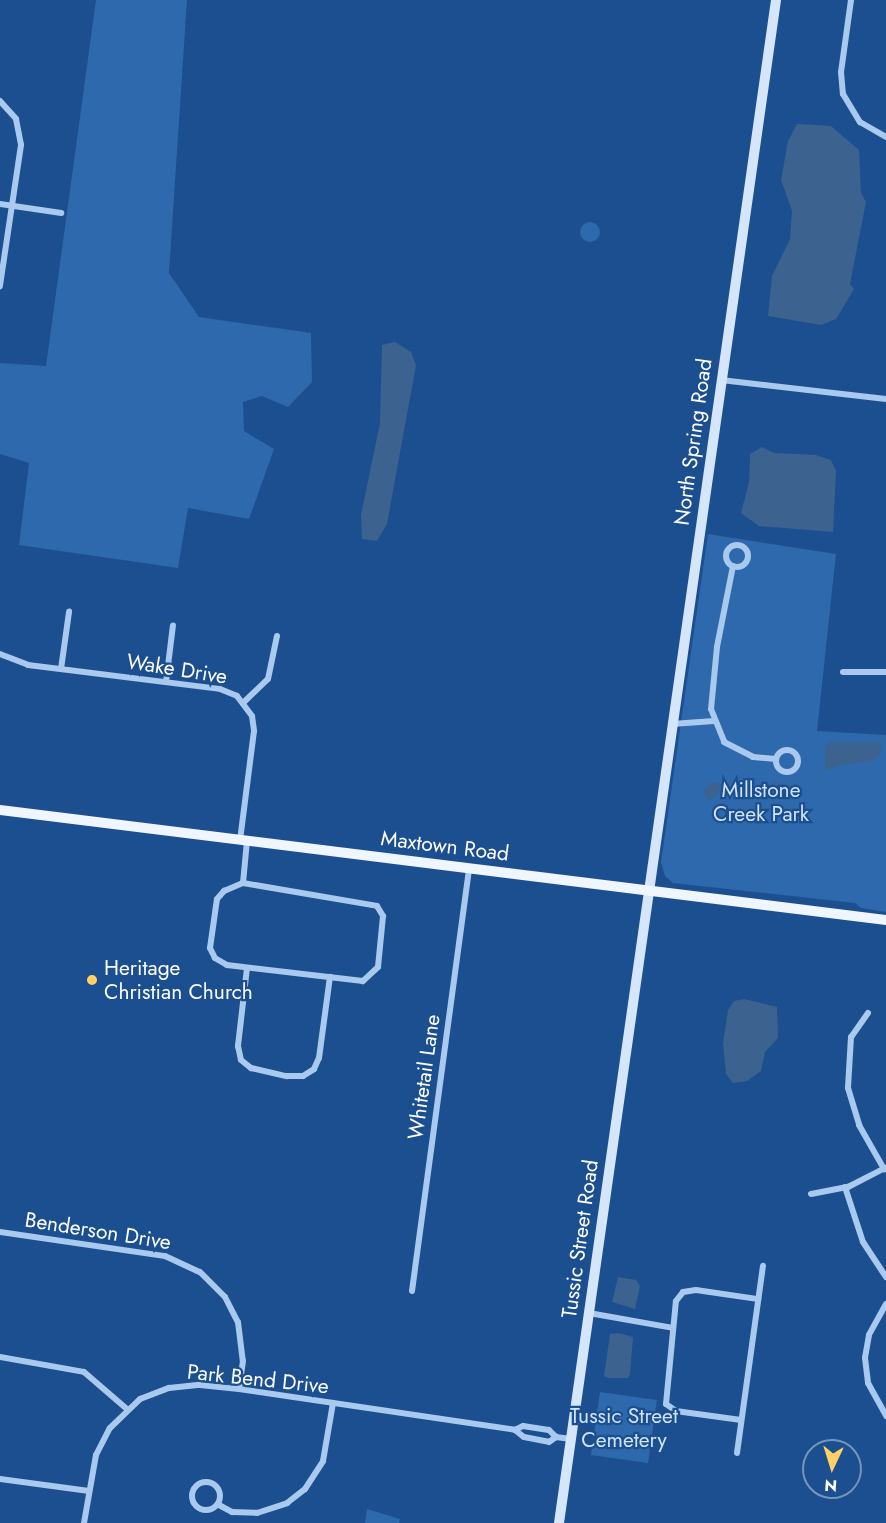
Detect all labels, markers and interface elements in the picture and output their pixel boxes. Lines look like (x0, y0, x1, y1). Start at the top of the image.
street label: North Spring Road (669, 357, 717, 527)
street label: Wake Drive (125, 649, 229, 689)
park label: Millstone Creek Park (713, 777, 809, 827)
street label: Maxtown Road (379, 826, 511, 866)
place label: Heritage Christian Church (104, 955, 253, 1005)
marker: Heritage Christian Church (85, 973, 99, 987)
street label: Whitetail Lane (403, 1013, 445, 1141)
street label: Tussic Street Road (556, 1158, 604, 1320)
street label: Benderson Drive (23, 1207, 173, 1255)
street label: Park Bend Drive (186, 1359, 330, 1399)
park label: Tussic Street Cemetery (570, 1403, 678, 1453)
north arrow (802, 1439, 862, 1499)
text: N (824, 1474, 838, 1497)

